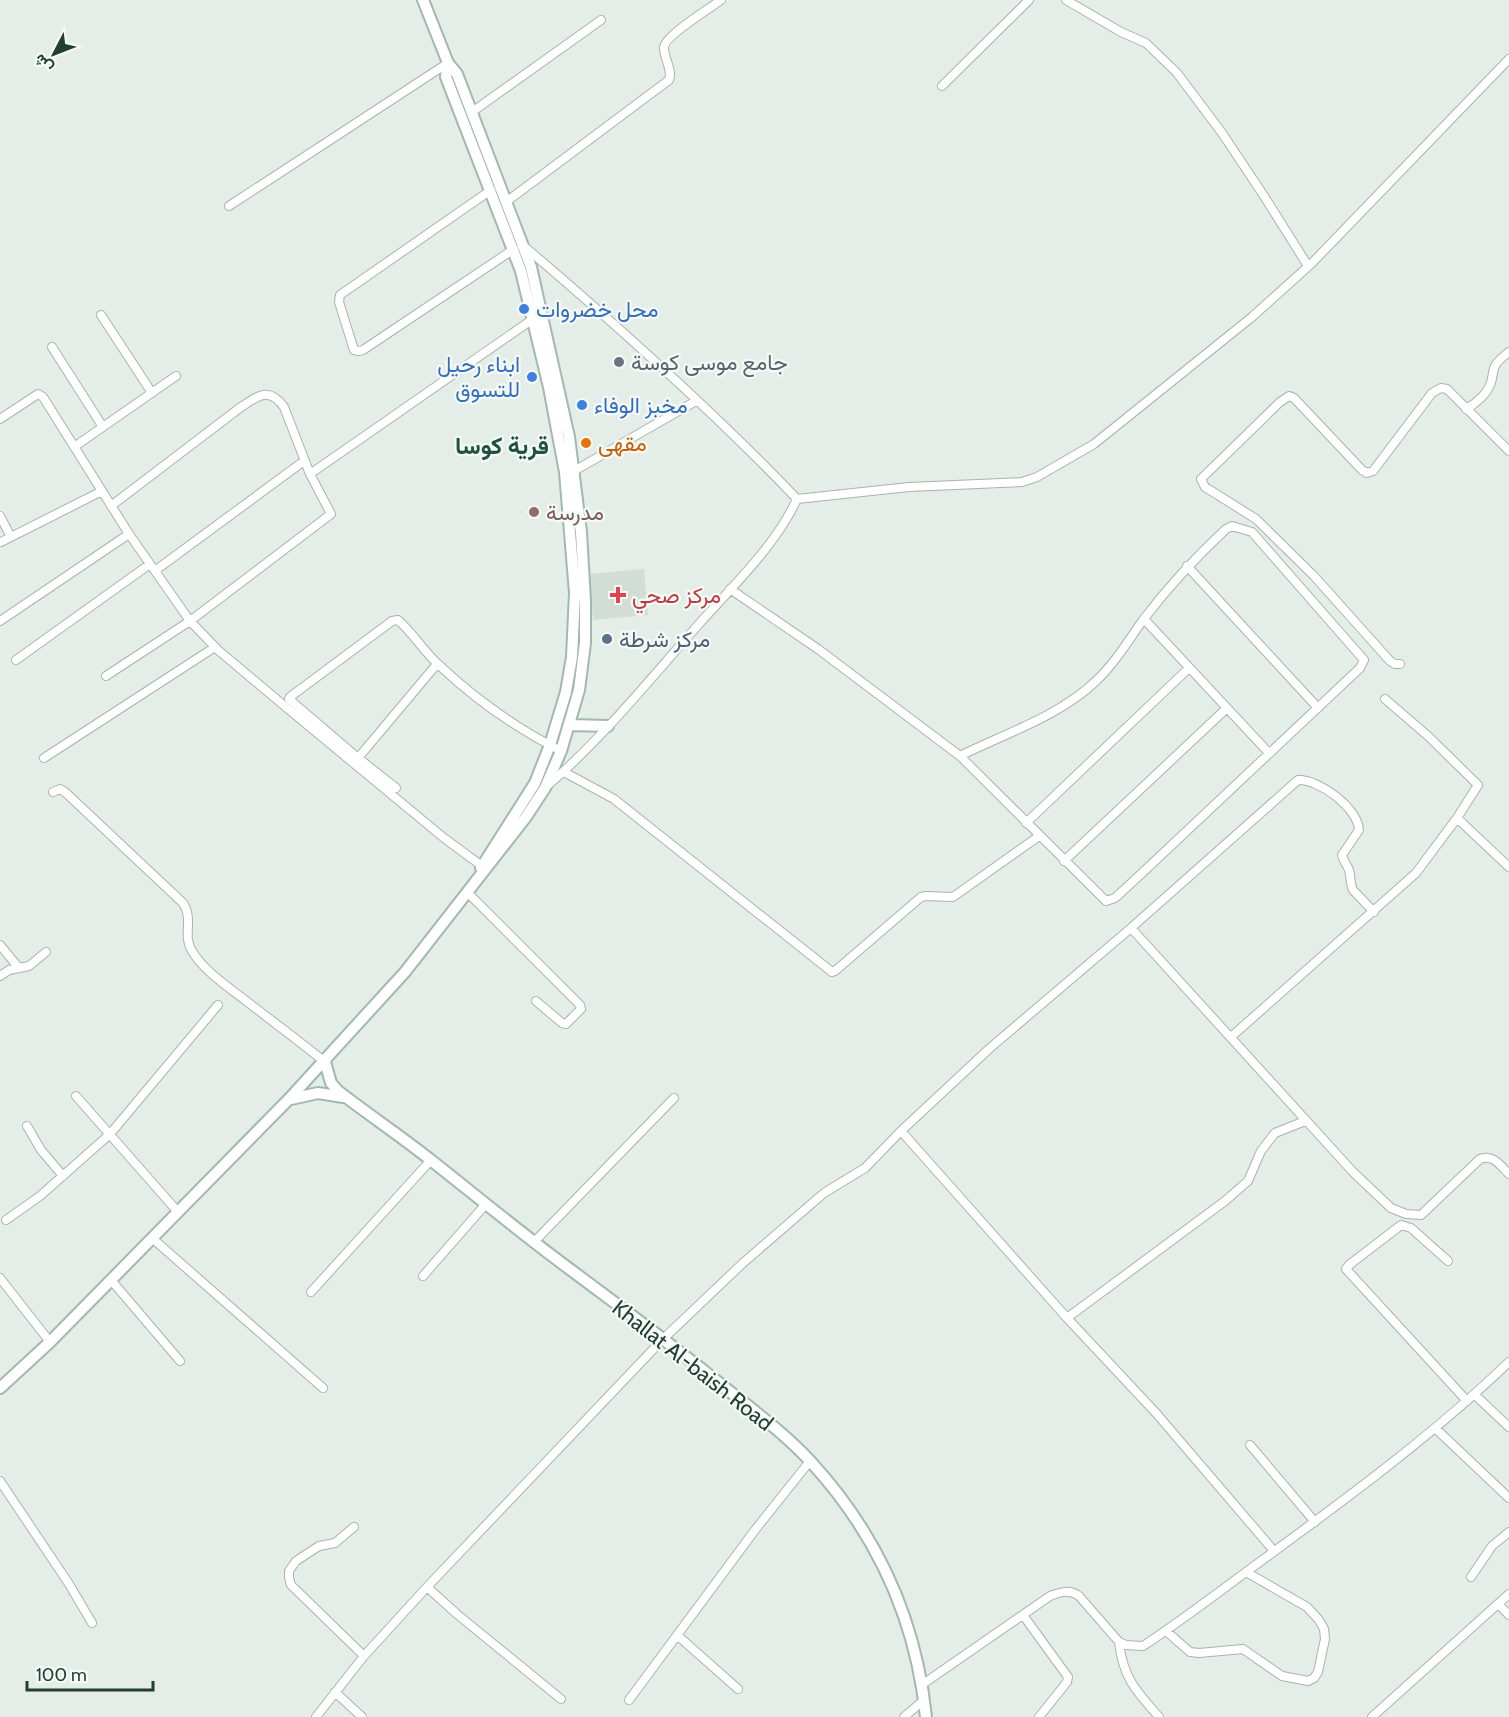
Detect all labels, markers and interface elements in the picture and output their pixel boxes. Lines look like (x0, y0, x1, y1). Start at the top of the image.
north arrow (24, 24, 84, 84)
text: ش (30, 50, 57, 77)
place label: محل خضروات (536, 296, 658, 323)
marker: محل خضروات (517, 302, 531, 316)
place label: جامع موسى كوسة (631, 349, 788, 377)
place label: ابناء رحيل للتسوق (437, 351, 520, 403)
marker: جامع موسى كوسة (612, 355, 626, 369)
marker: ابناء رحيل للتسوق (525, 370, 539, 384)
place label: مخبز الوفاء (594, 392, 688, 419)
marker: مخبز الوفاء (575, 398, 589, 412)
place label: مقهى (598, 430, 647, 457)
district label: قرية كوسا (455, 431, 549, 461)
marker: مقهى (579, 436, 593, 450)
place label: مدرسة (546, 499, 604, 526)
marker: مدرسة (527, 505, 541, 519)
place label: مركز صحي (632, 582, 721, 614)
marker: مركز صحي (609, 586, 627, 604)
place label: مركز شرطة (619, 626, 710, 653)
marker: مركز شرطة (600, 632, 614, 646)
street label: Khallat Al-baish Road (607, 1294, 779, 1437)
scale bar (27, 1654, 153, 1692)
text: 100 m (36, 1664, 87, 1686)

